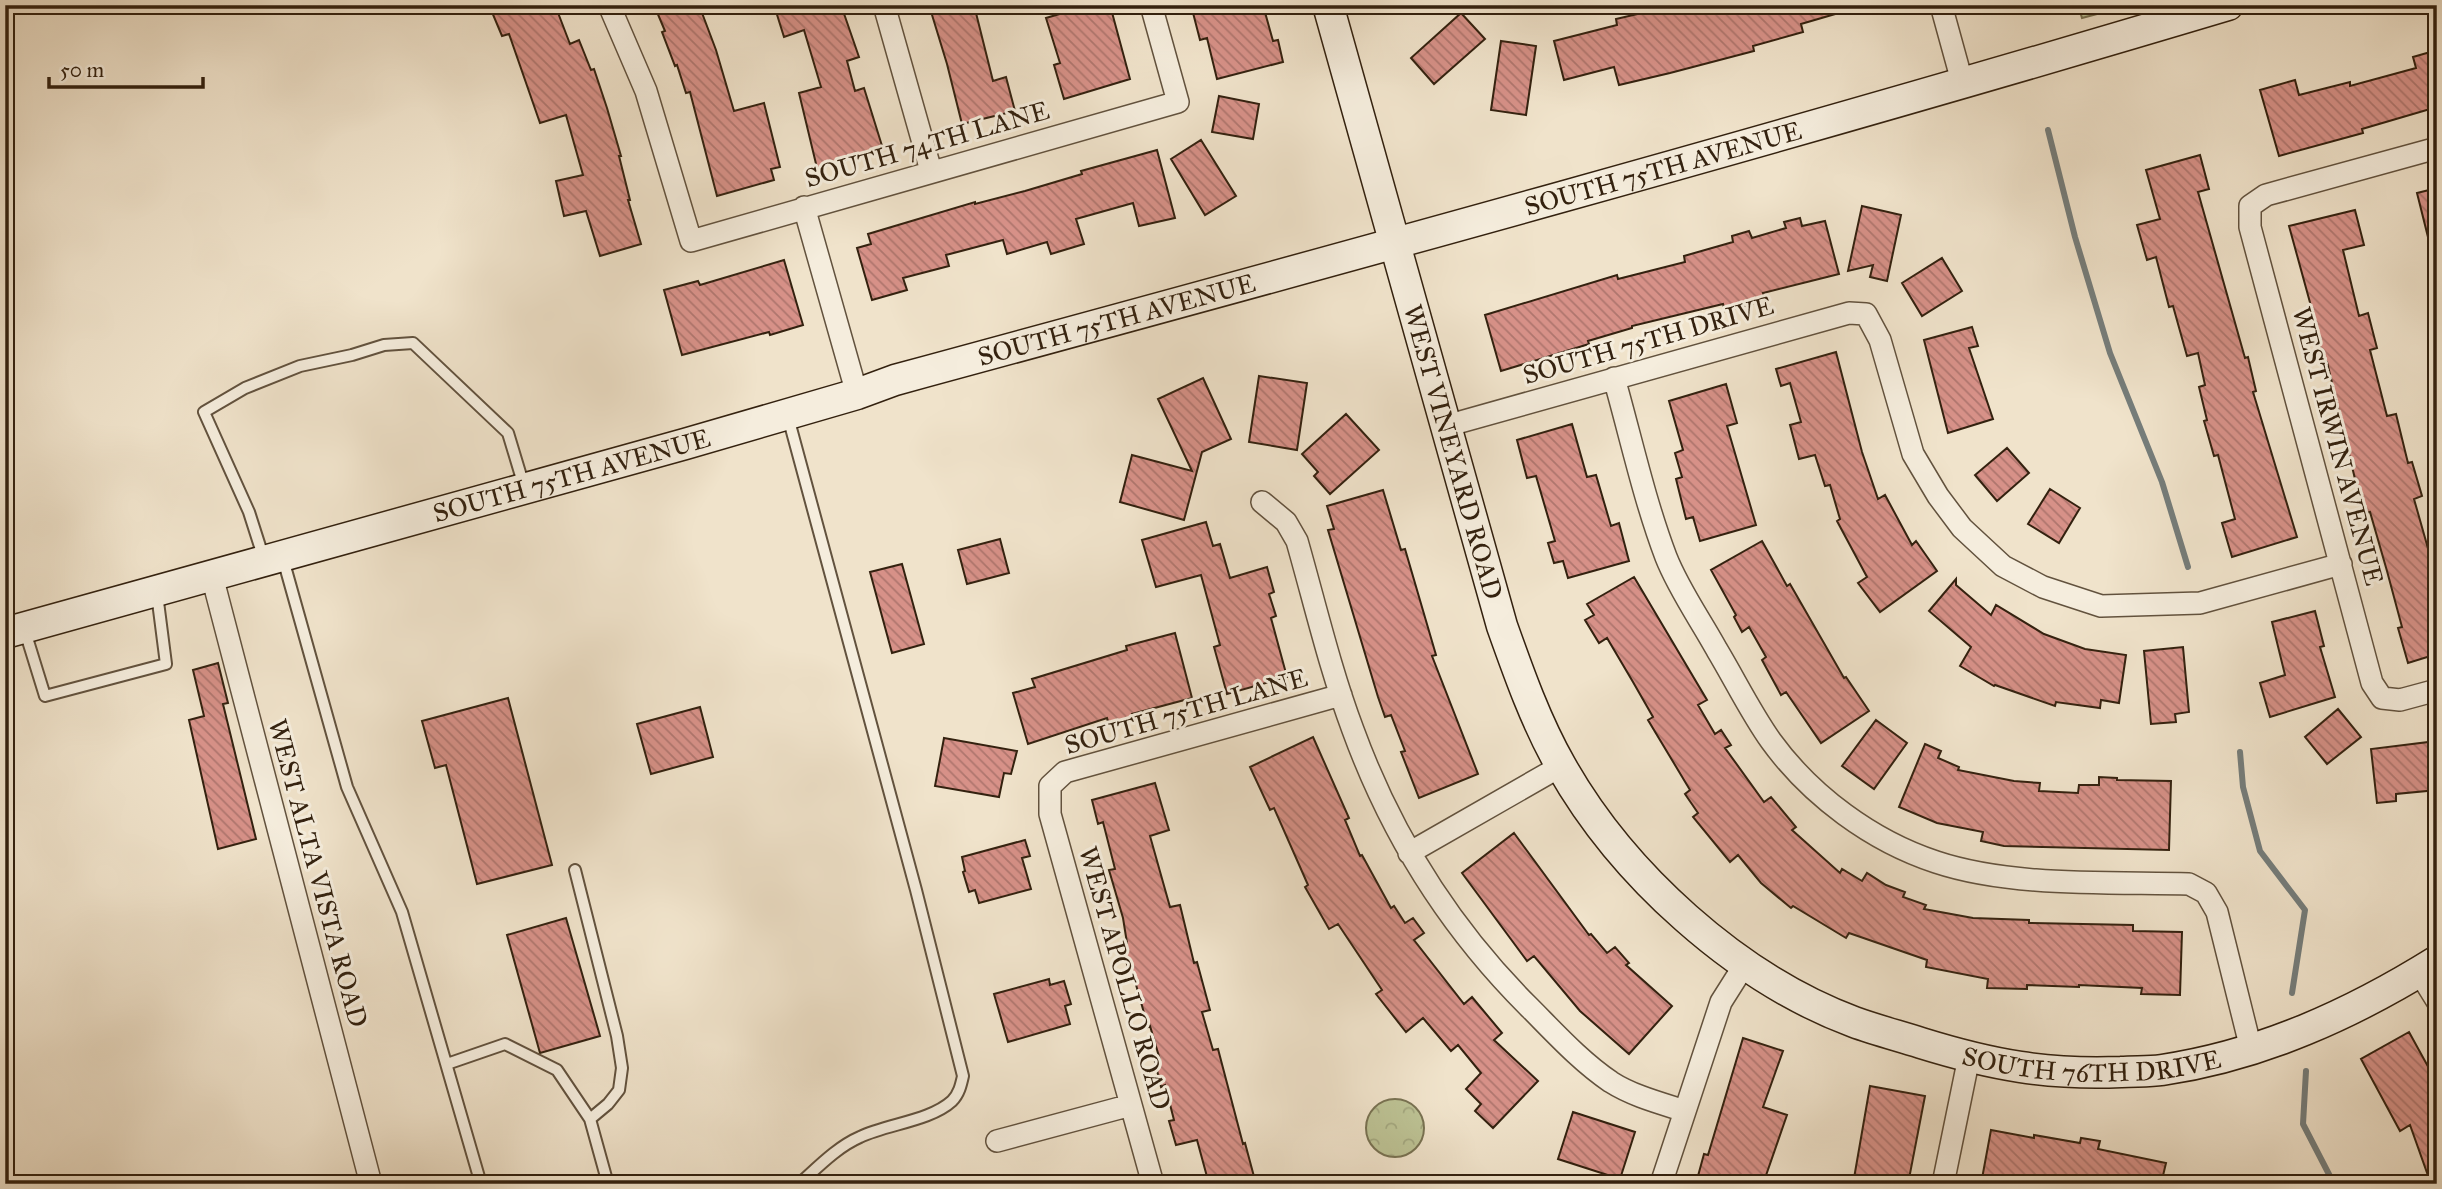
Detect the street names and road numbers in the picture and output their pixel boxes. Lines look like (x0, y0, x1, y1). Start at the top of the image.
street label: SOUTH 74TH LANE (801, 94, 1053, 194)
street label: SOUTH 75TH AVENUE (1521, 114, 1805, 223)
street label: SOUTH 75TH AVENUE (974, 266, 1259, 373)
street label: SOUTH 75TH DRIVE (1519, 289, 1777, 391)
street label: WEST VINEYARD ROAD (1397, 301, 1510, 603)
street label: WEST IRWIN AVENUE (2285, 303, 2391, 589)
street label: SOUTH 75TH AVENUE (429, 422, 714, 529)
street label: SOUTH 75TH LANE (1061, 661, 1311, 761)
street label: WEST ALTA VISTA ROAD (261, 715, 375, 1031)
street label: WEST APOLLO ROAD (1072, 843, 1178, 1113)
street label: SOUTH 76TH DRIVE (1959, 1039, 2224, 1089)

